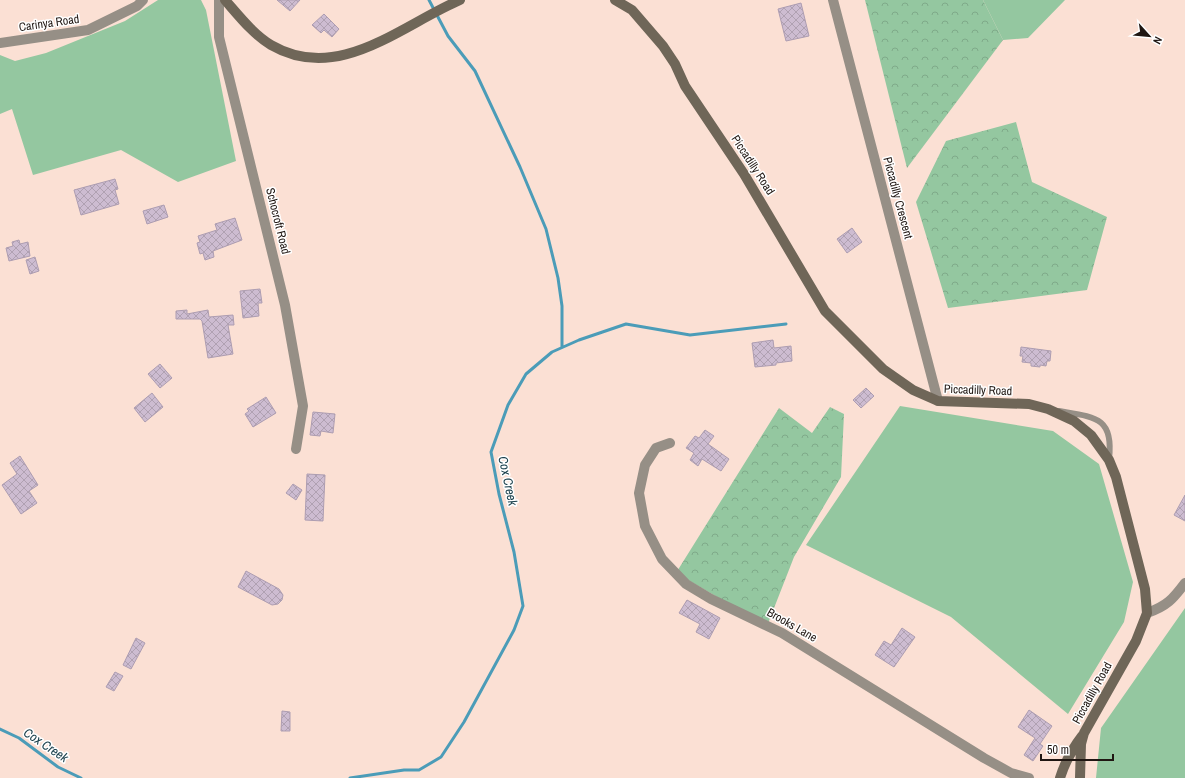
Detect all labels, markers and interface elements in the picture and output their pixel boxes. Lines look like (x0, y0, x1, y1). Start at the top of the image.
street label: Carinya Road (18, 11, 80, 35)
north arrow (1129, 16, 1169, 56)
text: N (1150, 34, 1166, 47)
street label: Piccadilly Road (728, 132, 778, 198)
street label: Piccadilly Crescent (879, 155, 917, 241)
street label: Schocroft Road (262, 186, 294, 256)
street label: Piccadilly Road (944, 381, 1012, 399)
water label: Cox Creek (494, 455, 522, 508)
street label: Brooks Lane (764, 604, 820, 646)
street label: Piccadilly Road (1068, 659, 1116, 727)
water label: Cox Creek (20, 724, 72, 766)
scale bar (1041, 736, 1113, 762)
text: 50 m (1047, 742, 1069, 758)

